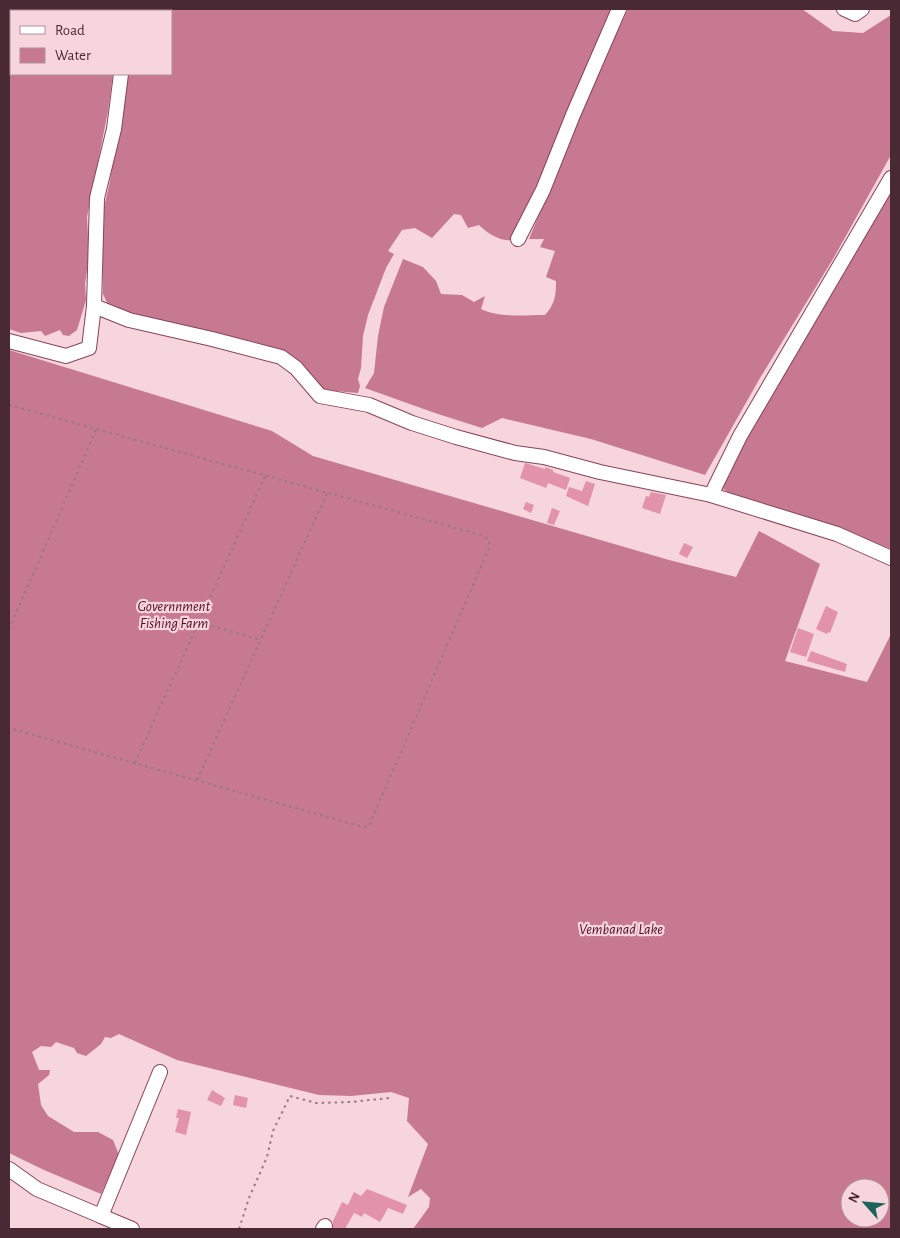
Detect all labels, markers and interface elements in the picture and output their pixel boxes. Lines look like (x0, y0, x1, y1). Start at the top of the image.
legend (10, 10, 172, 75)
text: Road (55, 23, 85, 38)
text: Water (55, 48, 91, 63)
water label: Governnment Fishing Farm (137, 599, 211, 631)
water label: Vembanad Lake (579, 922, 663, 937)
north arrow (840, 1178, 890, 1228)
text: N (846, 1190, 863, 1205)

